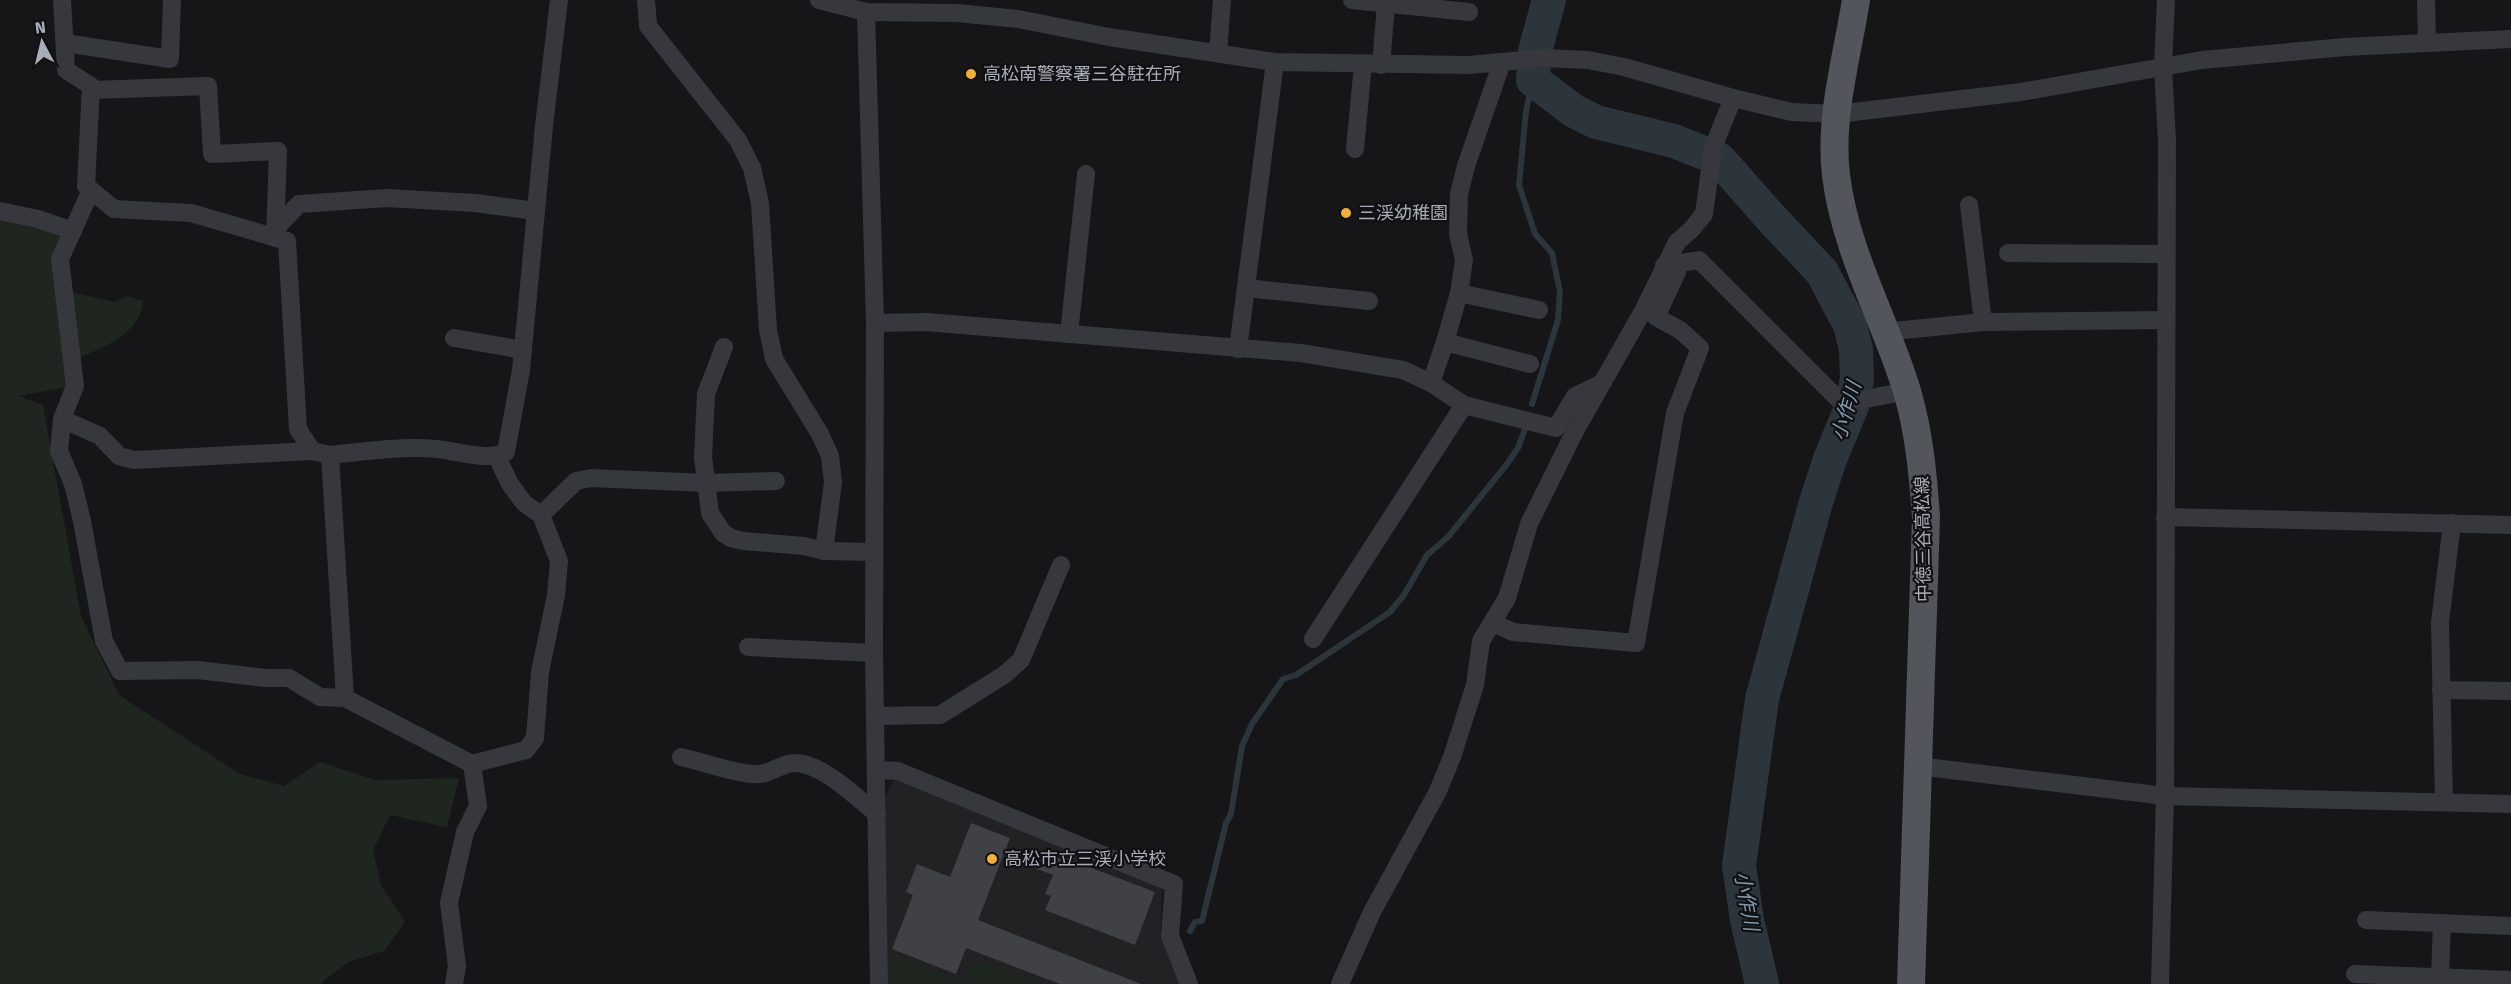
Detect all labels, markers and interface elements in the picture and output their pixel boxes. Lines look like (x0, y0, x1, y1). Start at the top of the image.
north arrow (12, 12, 72, 72)
text: N (34, 18, 47, 38)
place label: 高松南警察署三谷駐在所 (983, 63, 1181, 85)
marker: 高松南警察署三谷駐在所 (964, 67, 978, 81)
place label: 三渓幼稚園 (1358, 202, 1448, 224)
marker: 三渓幼稚園 (1339, 206, 1353, 220)
water label: 小作川 (1826, 377, 1866, 443)
street label: 中徳三谷高松線 (1911, 476, 1935, 602)
place label: 高松市立三渓小学校 (1004, 848, 1166, 870)
marker: 高松市立三渓小学校 (985, 852, 999, 866)
water label: 小作川 (1730, 869, 1764, 935)

